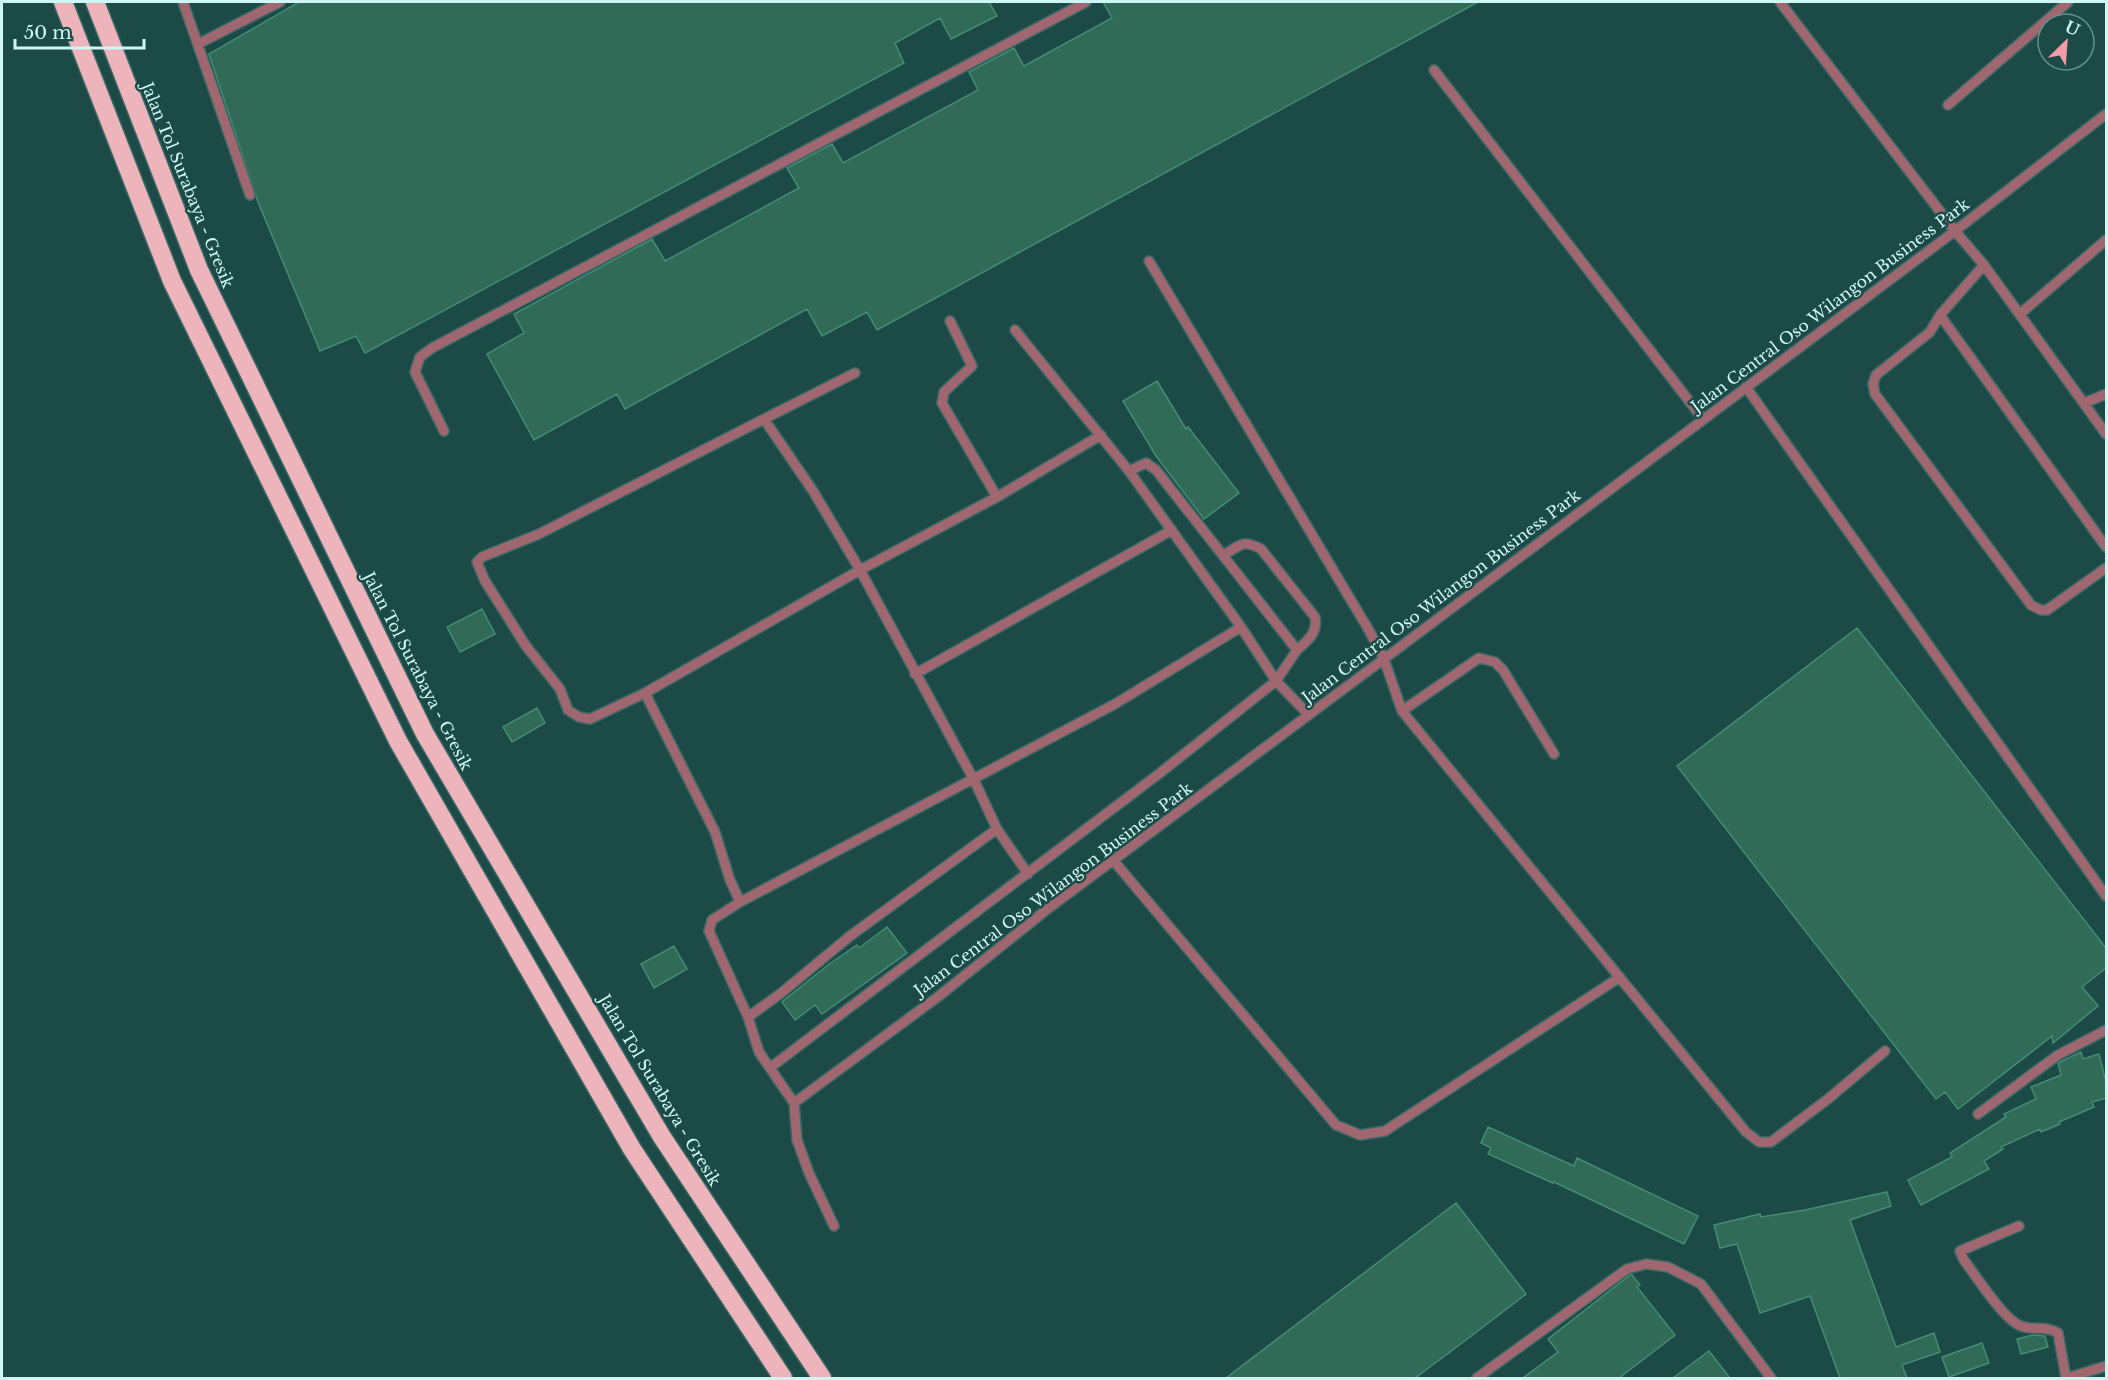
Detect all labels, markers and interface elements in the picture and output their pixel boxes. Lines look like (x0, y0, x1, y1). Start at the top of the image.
scale bar (15, 12, 144, 50)
north arrow (2036, 12, 2096, 72)
text: U (2062, 16, 2083, 40)
text: 50 m (24, 22, 72, 44)
street label: Jalan Tol Surabaya - Gresik (137, 77, 239, 291)
street label: Jalan Central Oso Wilangon Business Park (1685, 194, 1973, 417)
street label: Jalan Central Oso Wilangon Business Park (1296, 485, 1584, 708)
street label: Jalan Tol Surabaya - Gresik (358, 567, 477, 774)
street label: Jalan Central Oso Wilangon Business Park (908, 778, 1196, 1001)
street label: Jalan Tol Surabaya - Gresik (594, 989, 725, 1190)

